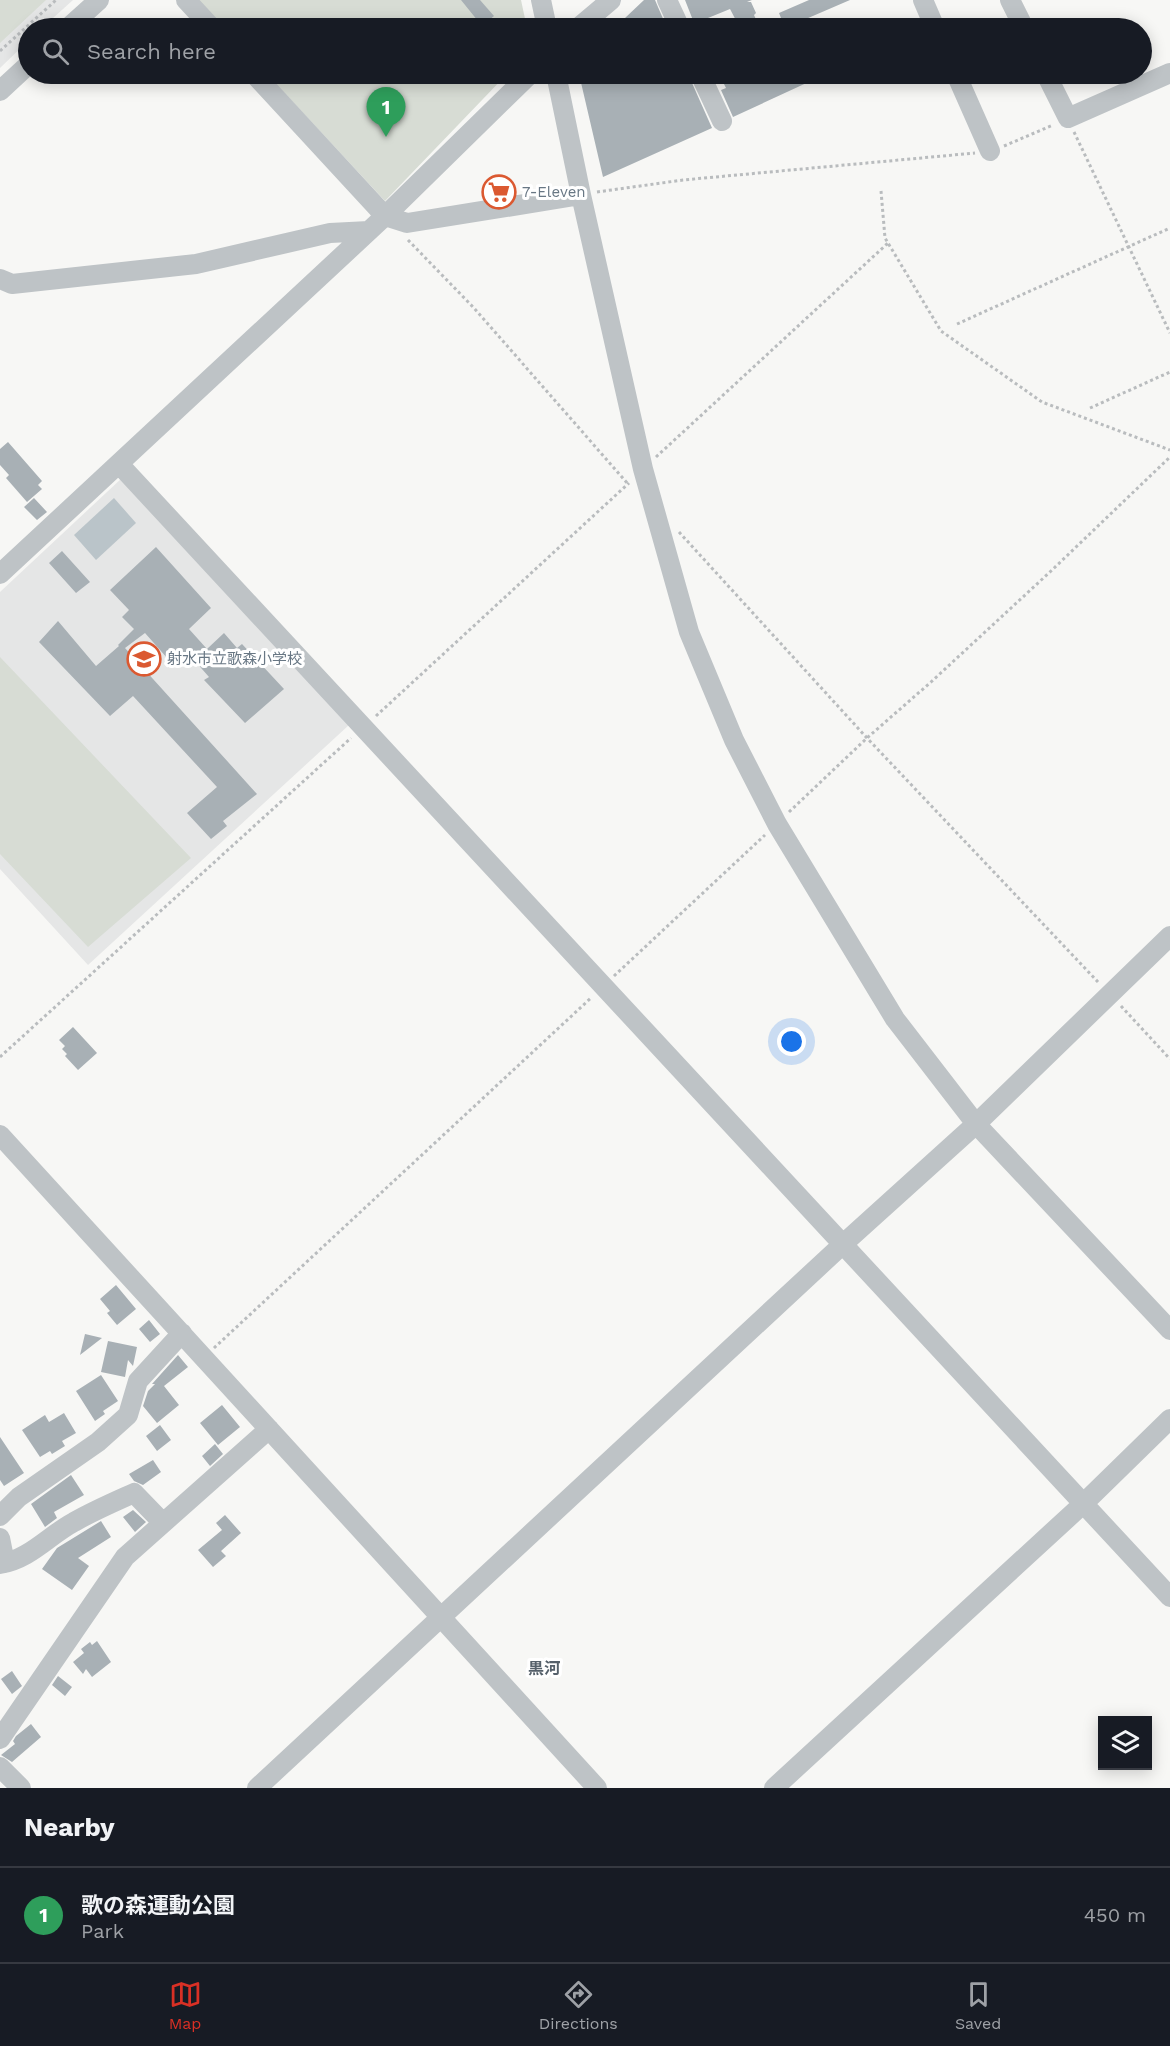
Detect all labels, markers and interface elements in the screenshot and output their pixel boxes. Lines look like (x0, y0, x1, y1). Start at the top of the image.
search box (18, 18, 1152, 84)
icon: search (39, 35, 72, 68)
text: Search here (87, 39, 216, 64)
pin: 1 (366, 88, 406, 137)
supermarket icon: 7-Eleven (481, 174, 517, 210)
place label: 7-Eleven (522, 183, 586, 201)
school or university icon: 射水市立歌森小学校 (126, 641, 162, 677)
place label: 射水市立歌森小学校 (167, 650, 302, 668)
your location (777, 1027, 806, 1056)
district label: 黒河 (528, 1659, 560, 1678)
map controls (1098, 1716, 1152, 1770)
button: layers (1098, 1716, 1152, 1770)
text: Nearby (24, 1812, 115, 1842)
text: 歌の森運動公園 (81, 1893, 235, 1918)
text: 1 (39, 1903, 48, 1927)
text: 450 m (1084, 1903, 1146, 1927)
text: Park (81, 1919, 124, 1943)
tab: Map (169, 1978, 202, 2033)
tab: Directions (539, 1978, 618, 2033)
tab: Saved (955, 1978, 1001, 2033)

